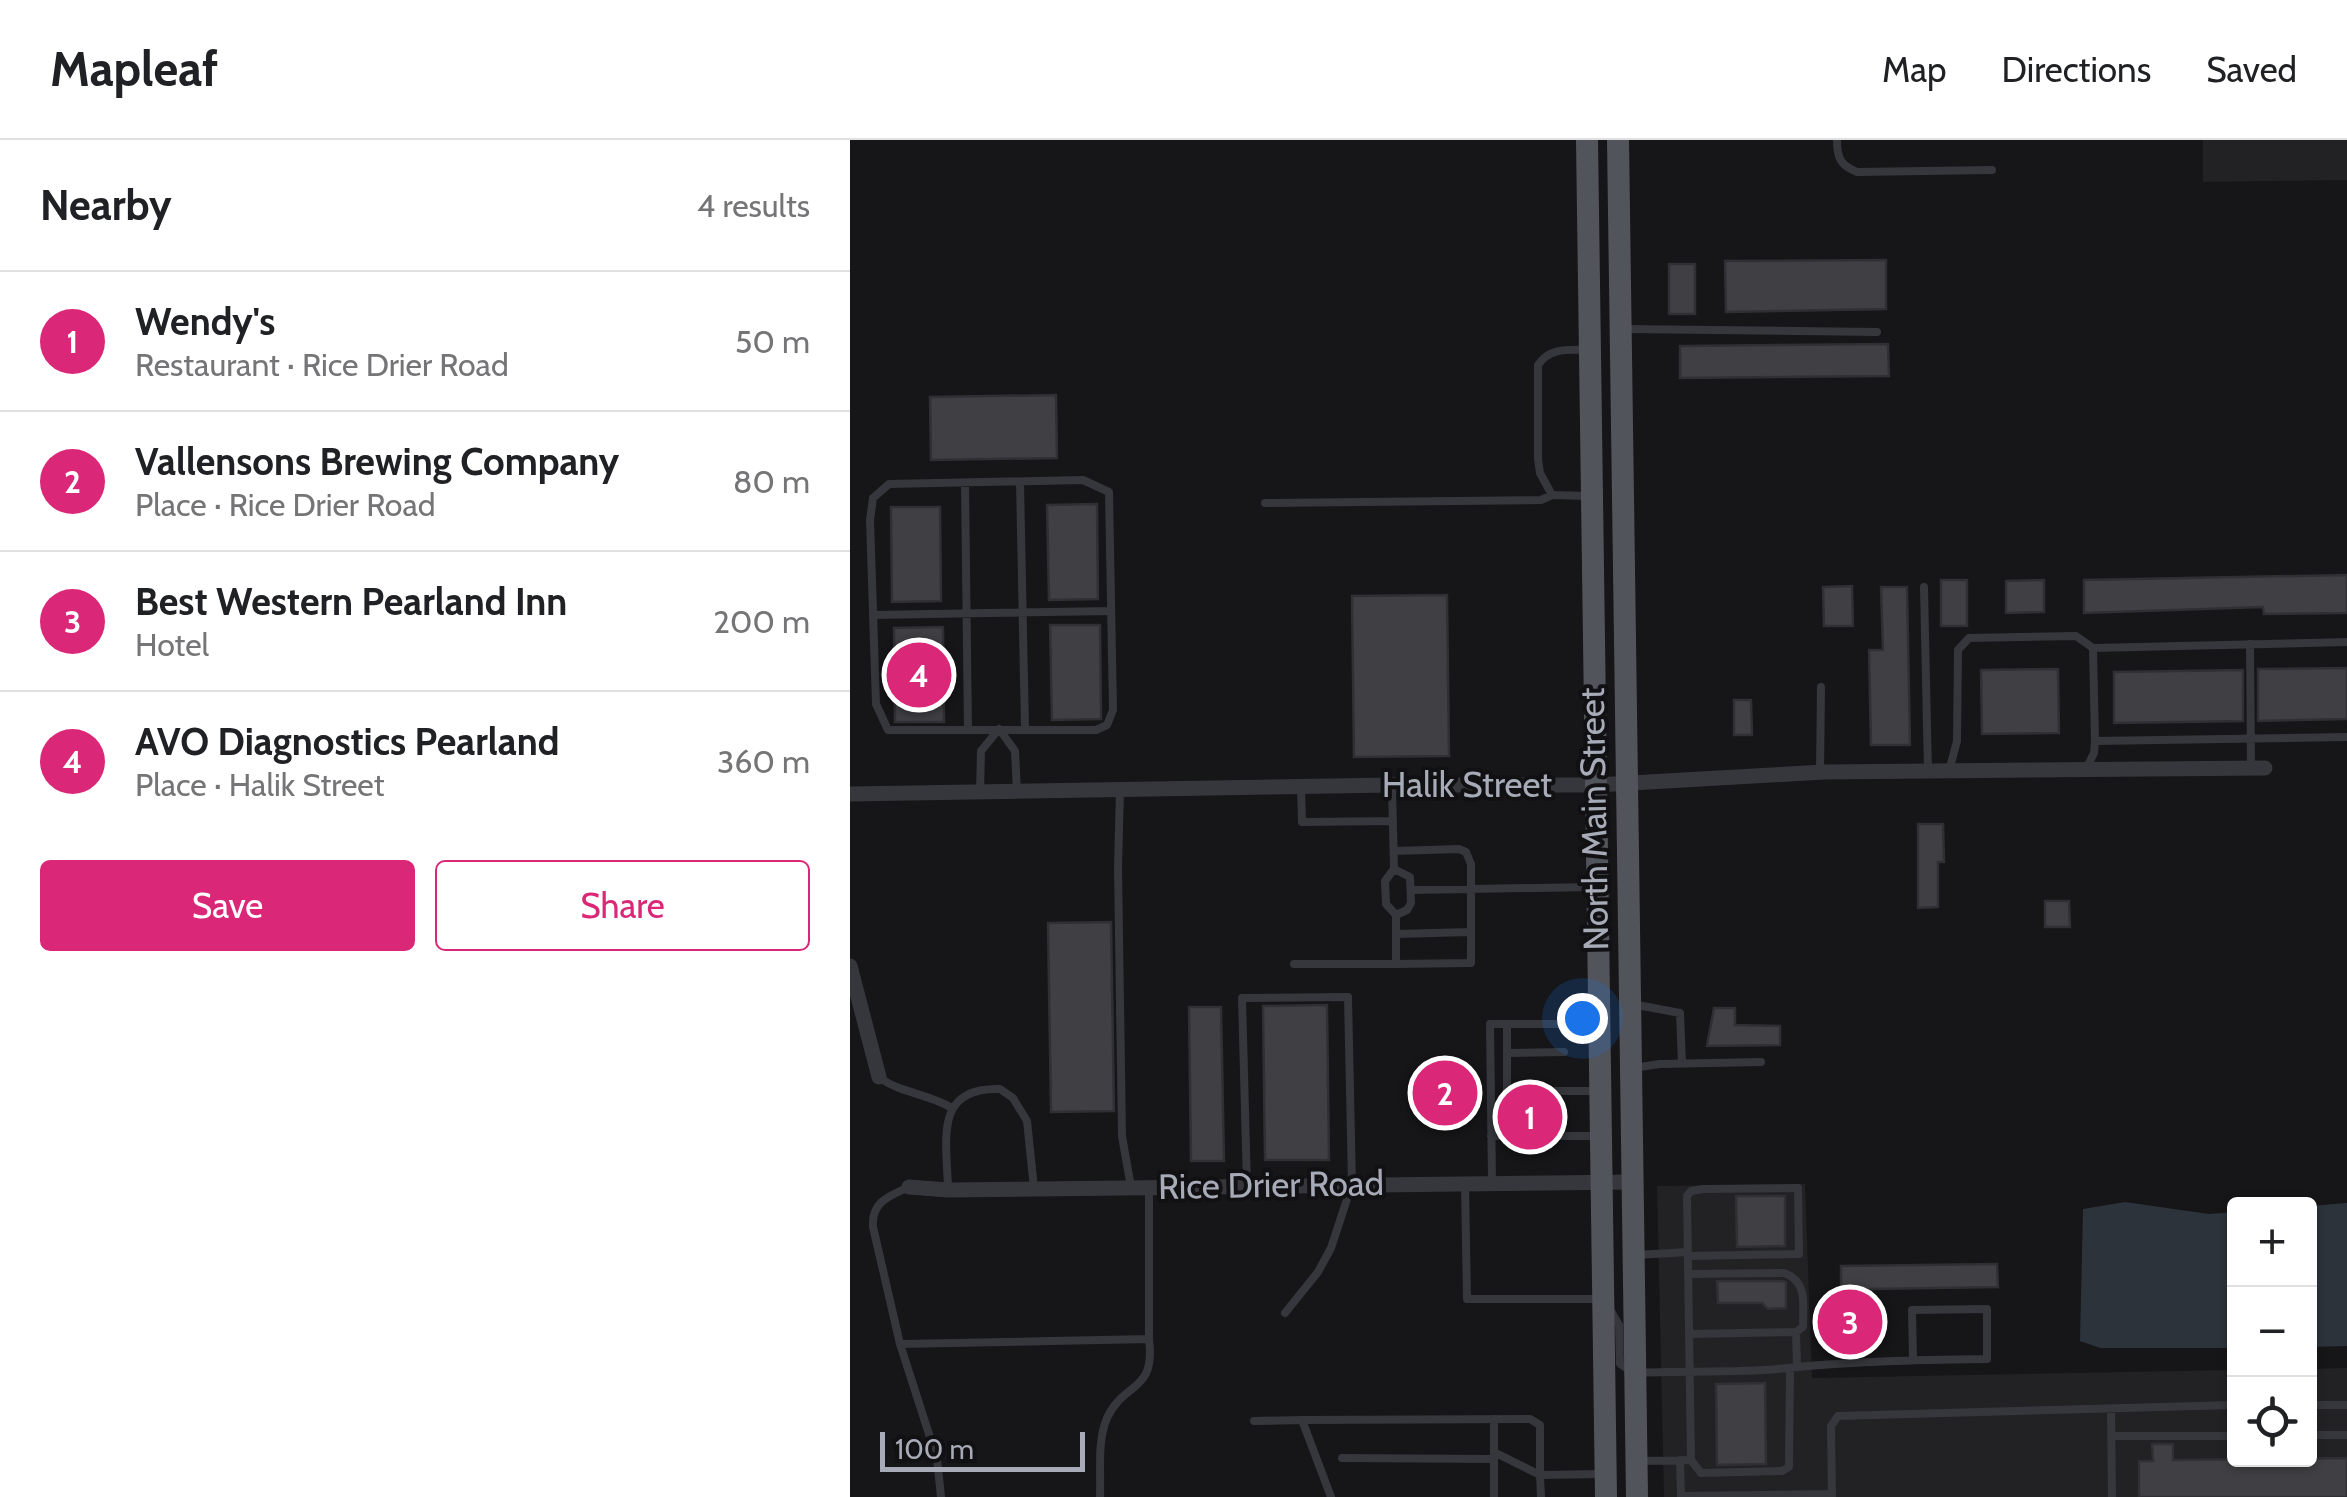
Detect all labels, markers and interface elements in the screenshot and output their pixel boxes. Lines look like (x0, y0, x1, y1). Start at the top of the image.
text: Mapleaf (50, 40, 218, 98)
text: Map (1882, 48, 1947, 91)
text: Directions (2002, 48, 2151, 91)
text: Saved (2206, 48, 2297, 91)
text: Nearby (40, 179, 172, 231)
text: 4 results (697, 186, 810, 225)
text: Wendy's (135, 298, 275, 345)
text: 1 (67, 322, 78, 361)
text: 50 m (735, 322, 810, 361)
text: Restaurant · Rice Drier Road (135, 345, 509, 384)
text: Vallensons Brewing Company (135, 438, 619, 485)
text: 2 (64, 462, 81, 501)
text: 80 m (733, 462, 810, 501)
text: Place · Rice Drier Road (135, 485, 436, 524)
text: Best Western Pearland Inn (135, 578, 567, 625)
text: 3 (64, 602, 81, 641)
text: 200 m (713, 602, 810, 641)
text: Hotel (135, 625, 209, 664)
pin: 4 (886, 638, 952, 712)
street label: North Main Street (1570, 687, 1617, 951)
text: AVO Diagnostics Pearland (135, 718, 559, 765)
text: 4 (63, 742, 82, 781)
text: 360 m (717, 742, 810, 781)
street label: Halik Street (1382, 763, 1552, 806)
text: Place · Halik Street (135, 765, 385, 804)
button: Save (40, 860, 415, 951)
button: Share (435, 860, 810, 951)
your location (1557, 993, 1608, 1044)
pin: 2 (1412, 1056, 1478, 1130)
pin: 1 (1498, 1080, 1562, 1154)
street label: Rice Drier Road (1158, 1161, 1384, 1208)
map controls (2227, 1197, 2317, 1467)
button: + (2227, 1197, 2317, 1287)
pin: 3 (1818, 1284, 1882, 1360)
button: − (2227, 1287, 2317, 1377)
button: locate (2227, 1377, 2317, 1467)
scale bar (880, 1427, 1085, 1472)
text: 100 m (895, 1432, 974, 1466)

